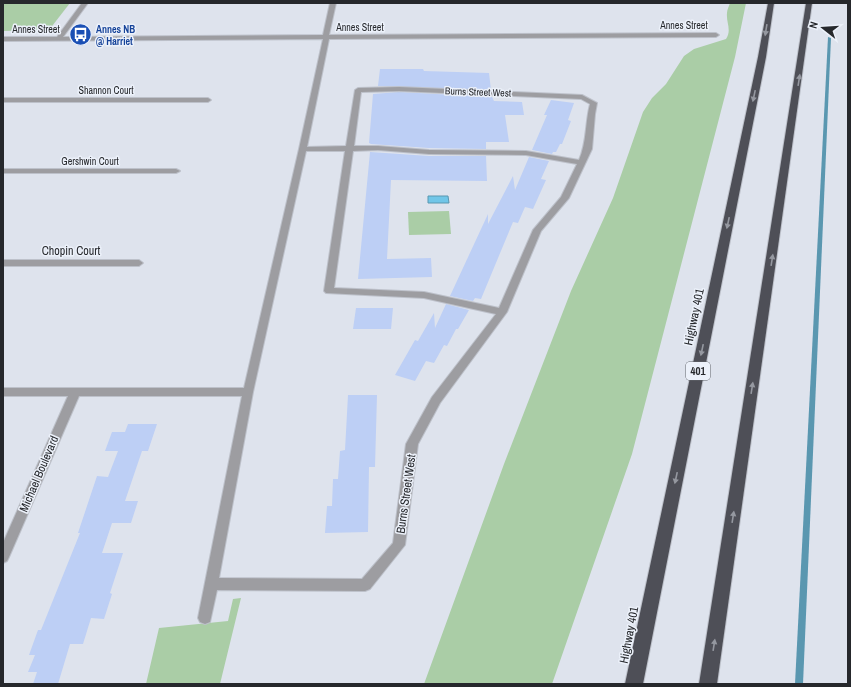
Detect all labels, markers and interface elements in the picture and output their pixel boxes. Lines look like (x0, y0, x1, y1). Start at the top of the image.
north arrow (803, 8, 843, 48)
street label: Annes Street (659, 19, 708, 32)
text: N (806, 20, 821, 30)
street label: Annes Street (335, 21, 384, 34)
bus stop icon: Annes NB @ Harriet (68, 22, 94, 48)
street label: Annes Street (11, 23, 60, 36)
place label: Annes NB @ Harriet (96, 23, 135, 48)
one-way arrow (763, 24, 769, 36)
one-way arrow (796, 74, 802, 86)
street label: Shannon Court (78, 84, 134, 97)
street label: Burns Street West (445, 84, 512, 100)
one-way arrow (751, 89, 757, 102)
street label: Gershwin Court (61, 155, 119, 168)
one-way arrow (724, 217, 730, 229)
street label: Chopin Court (42, 243, 101, 259)
one-way arrow (769, 254, 775, 266)
street label: Highway 401 (680, 287, 708, 347)
one-way arrow (698, 344, 704, 356)
road number: 401 (686, 362, 710, 380)
one-way arrow (749, 382, 755, 394)
street label: Michael Boulevard (16, 433, 62, 515)
street label: Burns Street West (393, 453, 420, 535)
one-way arrow (672, 472, 678, 484)
one-way arrow (730, 511, 736, 523)
street label: Highway 401 (616, 605, 642, 665)
one-way arrow (711, 639, 717, 652)

